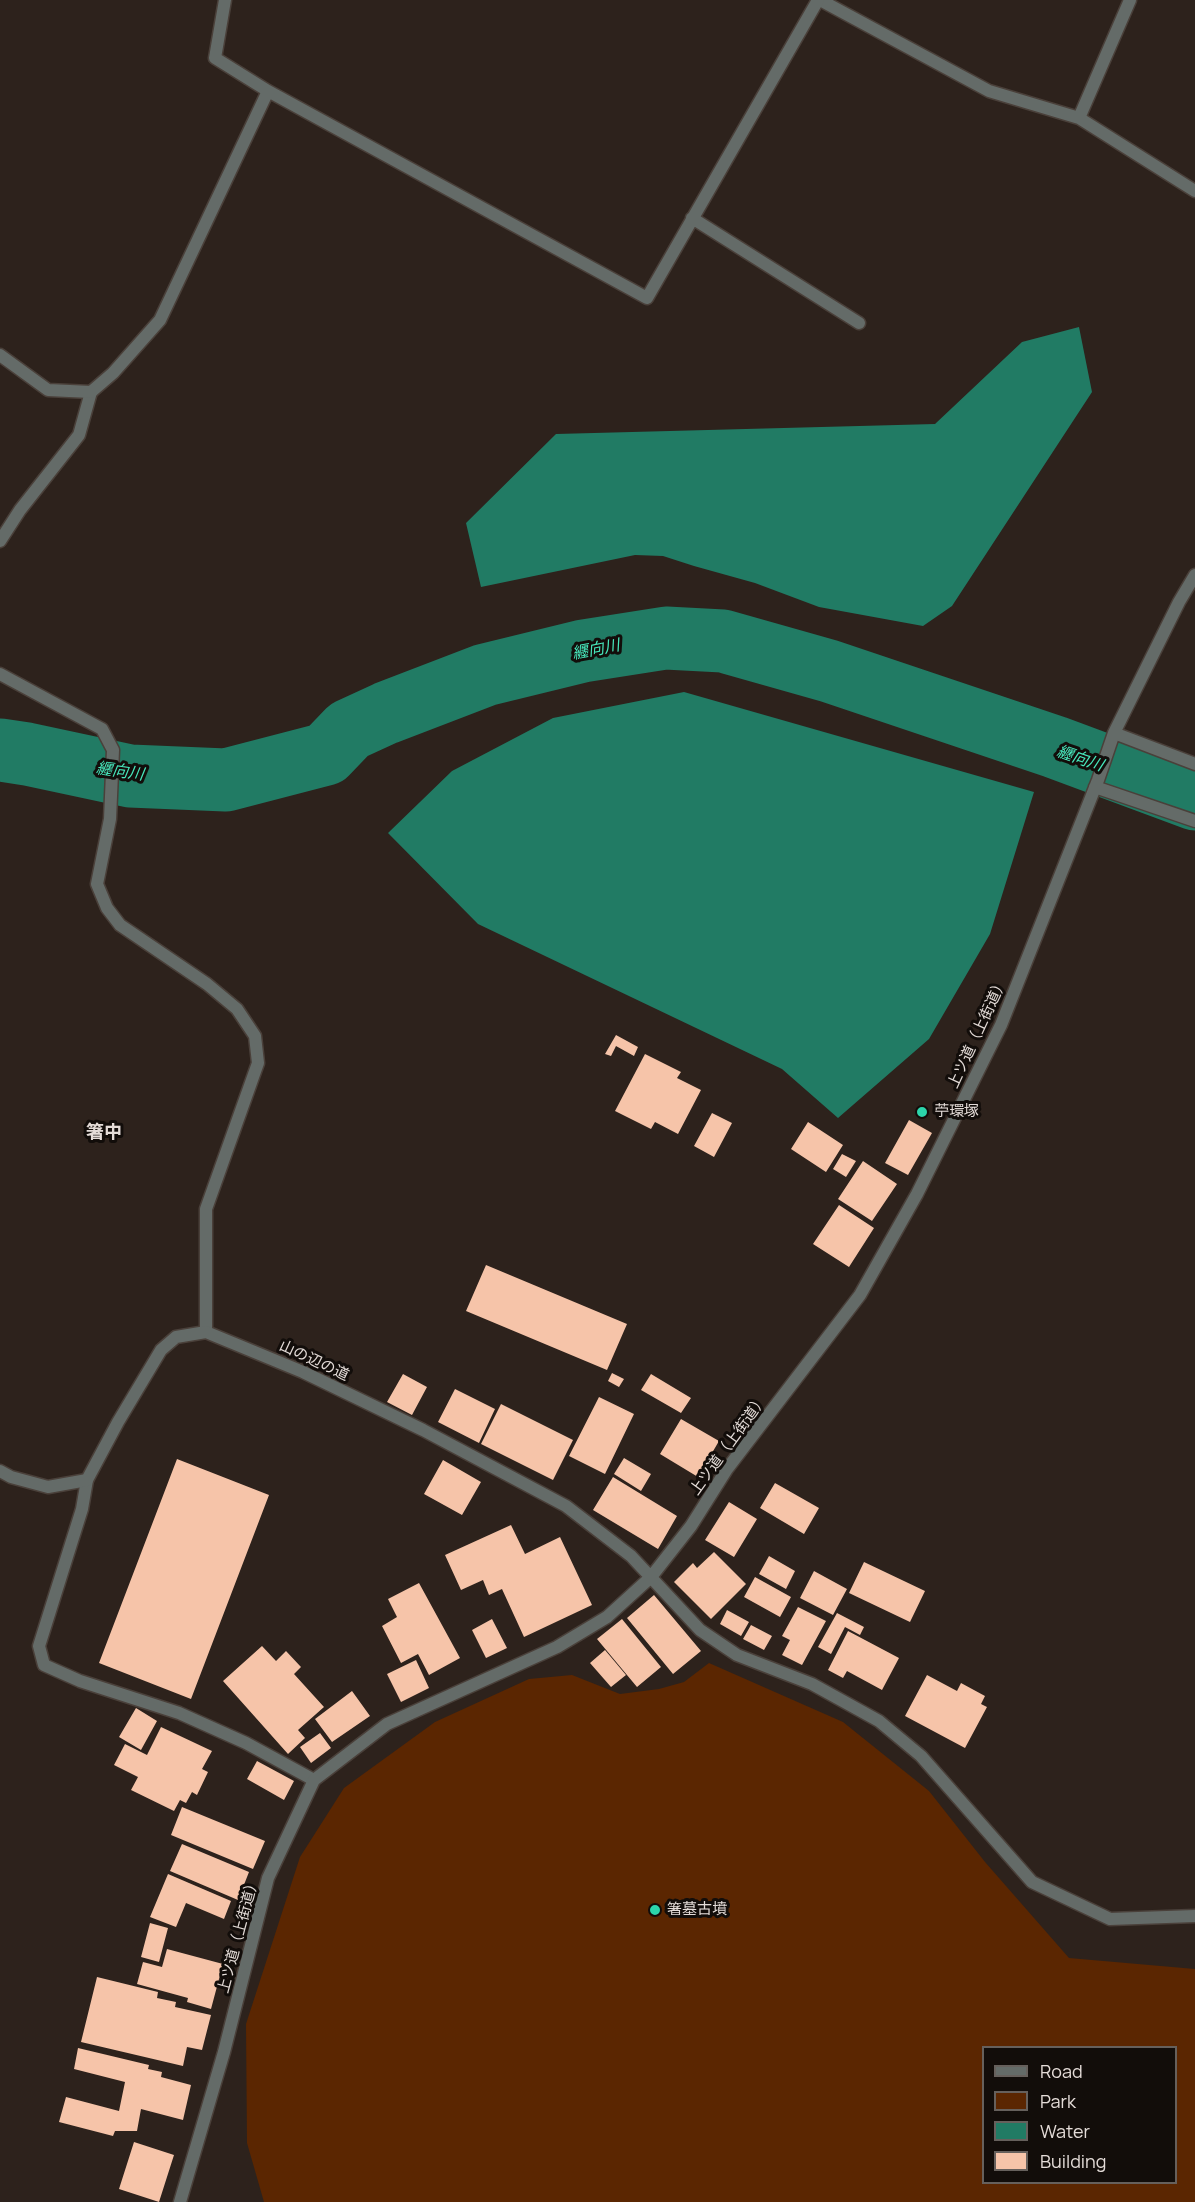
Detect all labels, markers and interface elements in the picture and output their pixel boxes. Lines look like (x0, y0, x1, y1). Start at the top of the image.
water label: 纒向川 (571, 636, 621, 664)
water label: 纒向川 (1054, 742, 1106, 776)
water label: 纒向川 (95, 759, 145, 785)
street label: 上ツ道（上街道） (944, 975, 1012, 1091)
place label: 苧環塚 (934, 1103, 979, 1121)
marker: 苧環塚 (915, 1105, 929, 1119)
district label: 箸中 (86, 1122, 122, 1144)
street label: 山の辺の道 (276, 1337, 352, 1385)
street label: 上ツ道（上街道） (686, 1391, 772, 1499)
street label: 上ツ道（上街道） (215, 1875, 263, 1995)
place label: 箸墓古墳 (667, 1901, 727, 1919)
marker: 箸墓古墳 (648, 1903, 662, 1917)
legend (982, 2046, 1177, 2184)
text: Road (1040, 2059, 1083, 2083)
text: Park (1040, 2089, 1076, 2113)
text: Water (1040, 2119, 1090, 2143)
text: Building (1040, 2149, 1106, 2173)

